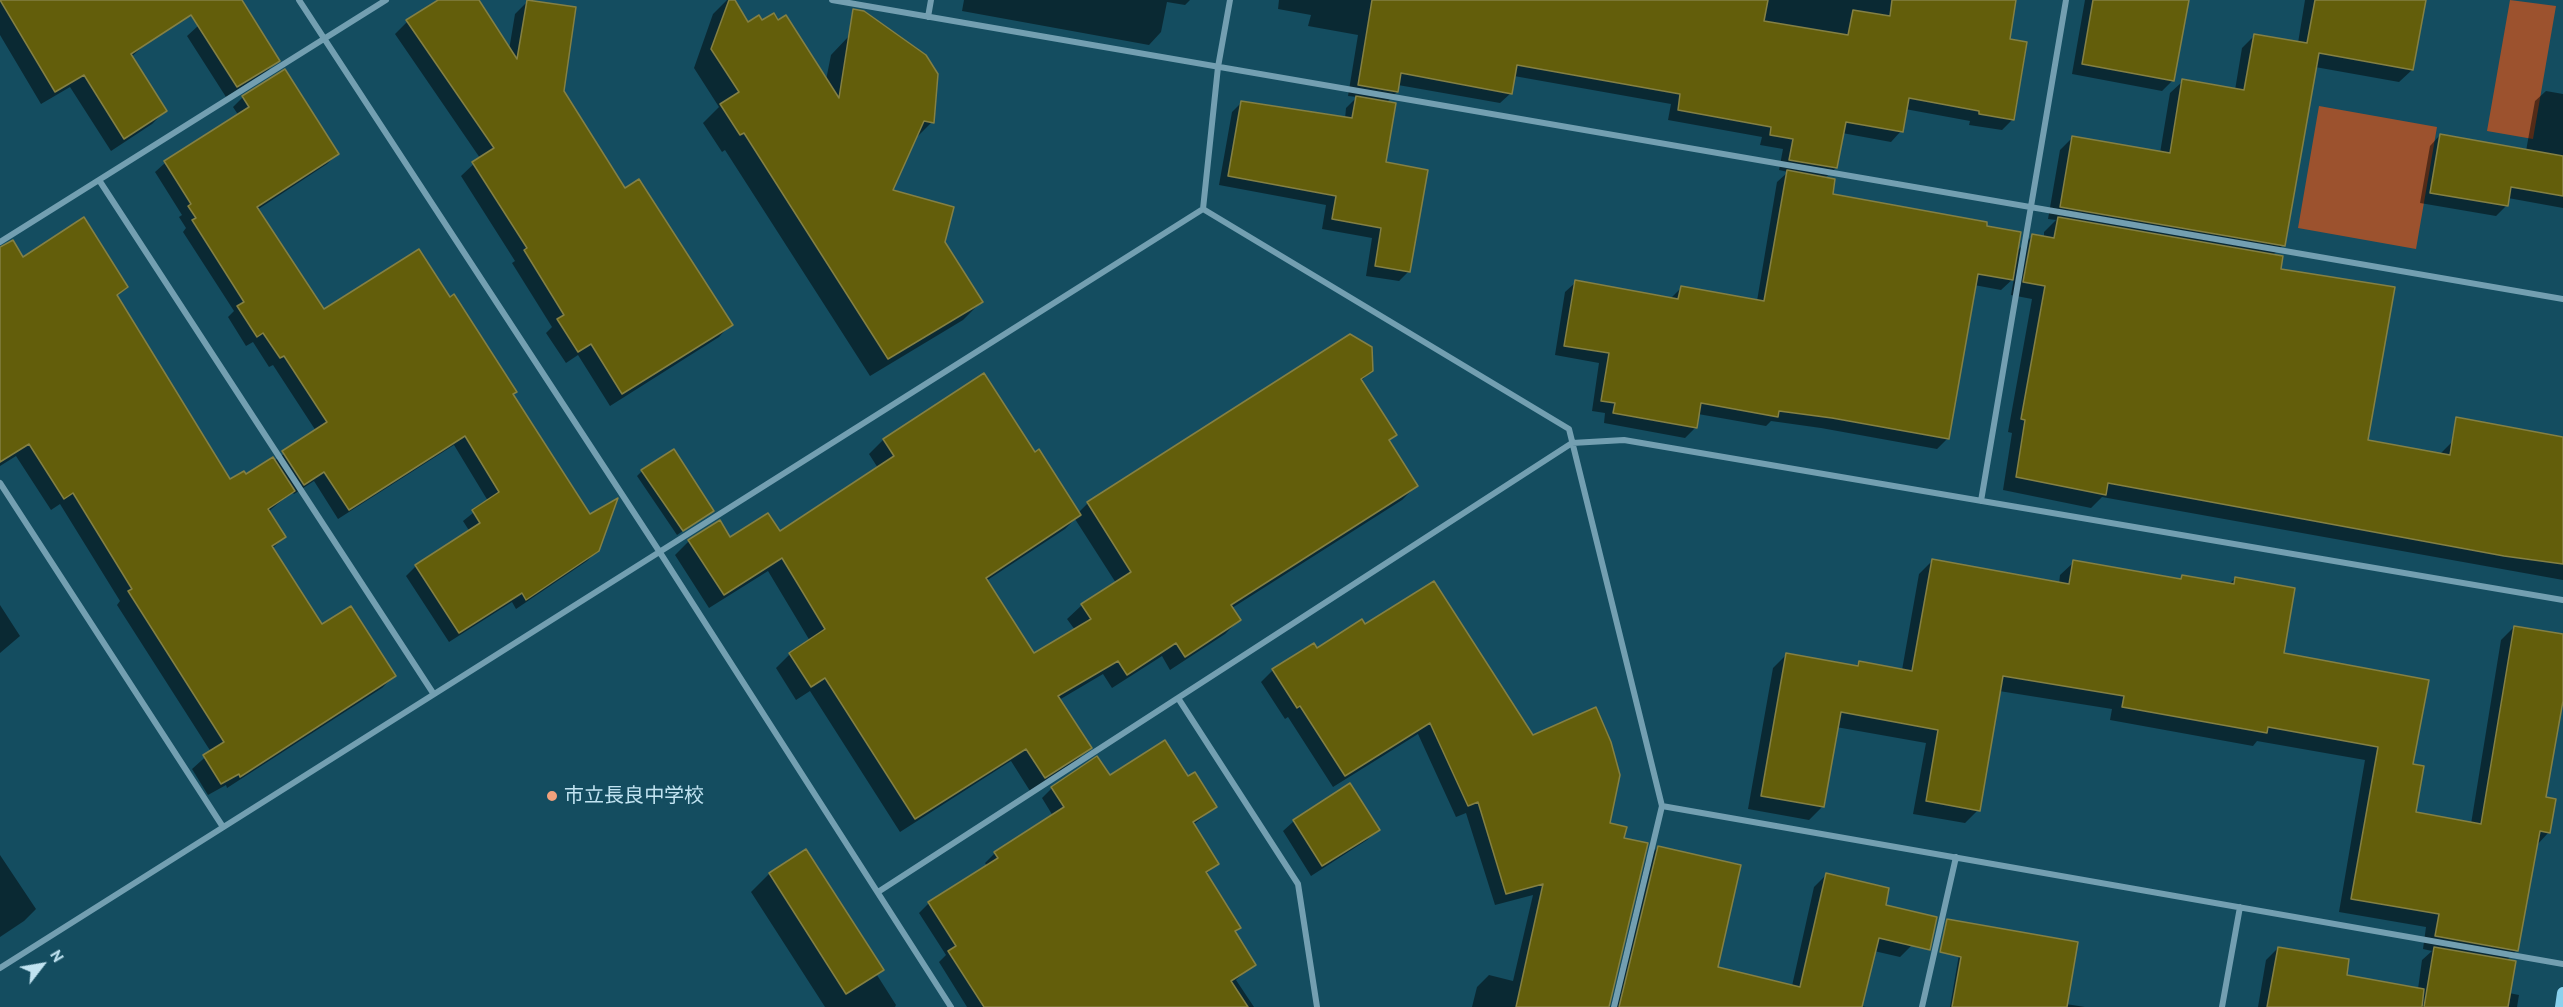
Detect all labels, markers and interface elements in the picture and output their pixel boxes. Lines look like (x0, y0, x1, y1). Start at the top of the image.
place label: 市立長良中学校 (564, 784, 704, 808)
marker: 市立長良中学校 (545, 789, 559, 803)
north arrow (12, 935, 72, 995)
text: N (46, 946, 69, 965)

